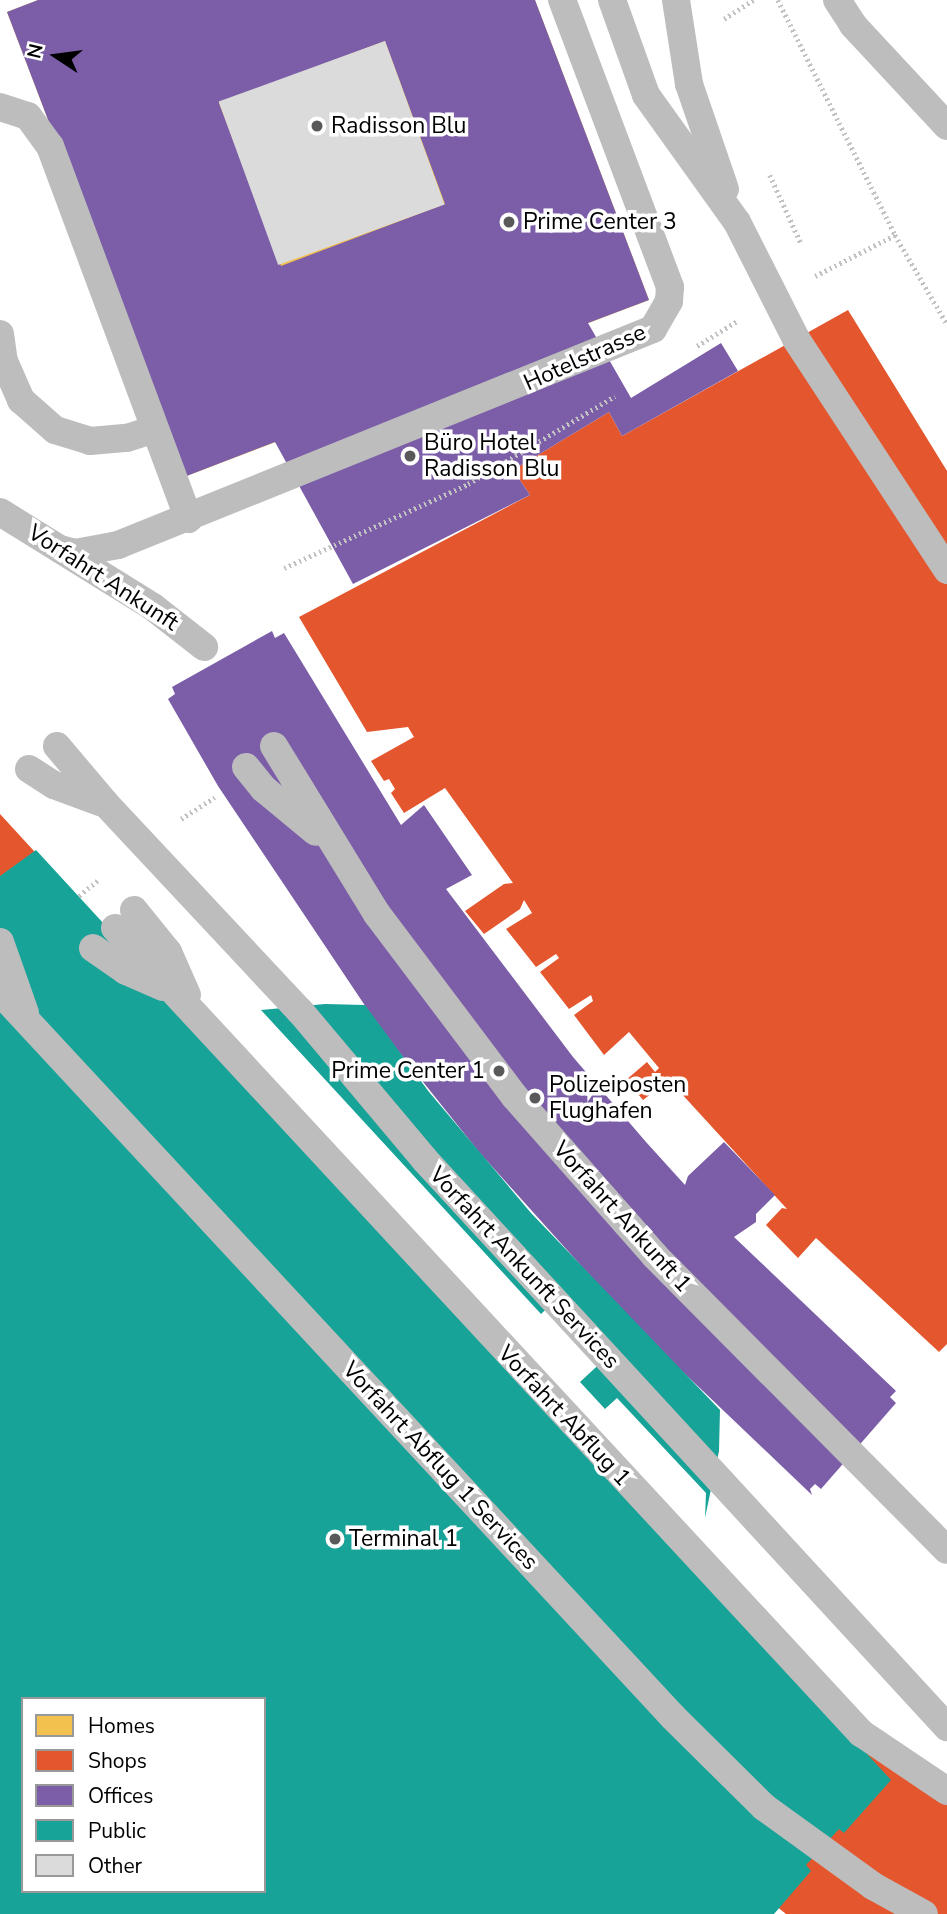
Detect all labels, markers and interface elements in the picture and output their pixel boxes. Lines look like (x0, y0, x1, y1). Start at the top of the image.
north arrow (21, 21, 91, 91)
text: N (21, 41, 50, 61)
place label: Radisson Blu (331, 112, 466, 140)
marker: Radisson Blu (309, 118, 325, 134)
place label: Prime Center 3 (523, 208, 677, 236)
marker: Prime Center 3 (501, 214, 517, 230)
street label: Hotelstrasse (520, 319, 650, 397)
place label: Büro Hotel Radisson Blu (424, 429, 559, 483)
marker: Büro Hotel Radisson Blu (402, 448, 418, 464)
street label: Vorfahrt Ankunft (22, 519, 184, 637)
place label: Prime Center 1 (331, 1057, 485, 1085)
marker: Prime Center 1 (491, 1063, 507, 1079)
place label: Polizeiposten Flughafen (549, 1071, 686, 1125)
marker: Polizeiposten Flughafen (527, 1090, 543, 1106)
street label: Vorfahrt Ankunft 1 (547, 1136, 697, 1298)
street label: Vorfahrt Ankunft Services (423, 1161, 625, 1375)
street label: Vorfahrt Abflug 1 (492, 1340, 636, 1492)
street label: Vorfahrt Abflug 1 Services (336, 1356, 544, 1576)
place label: Terminal 1 (349, 1525, 458, 1553)
marker: Terminal 1 (327, 1531, 343, 1547)
legend (21, 1697, 266, 1893)
text: Homes (88, 1712, 155, 1740)
text: Shops (88, 1747, 147, 1775)
text: Offices (88, 1782, 153, 1810)
text: Public (88, 1817, 146, 1845)
text: Other (88, 1852, 142, 1880)

